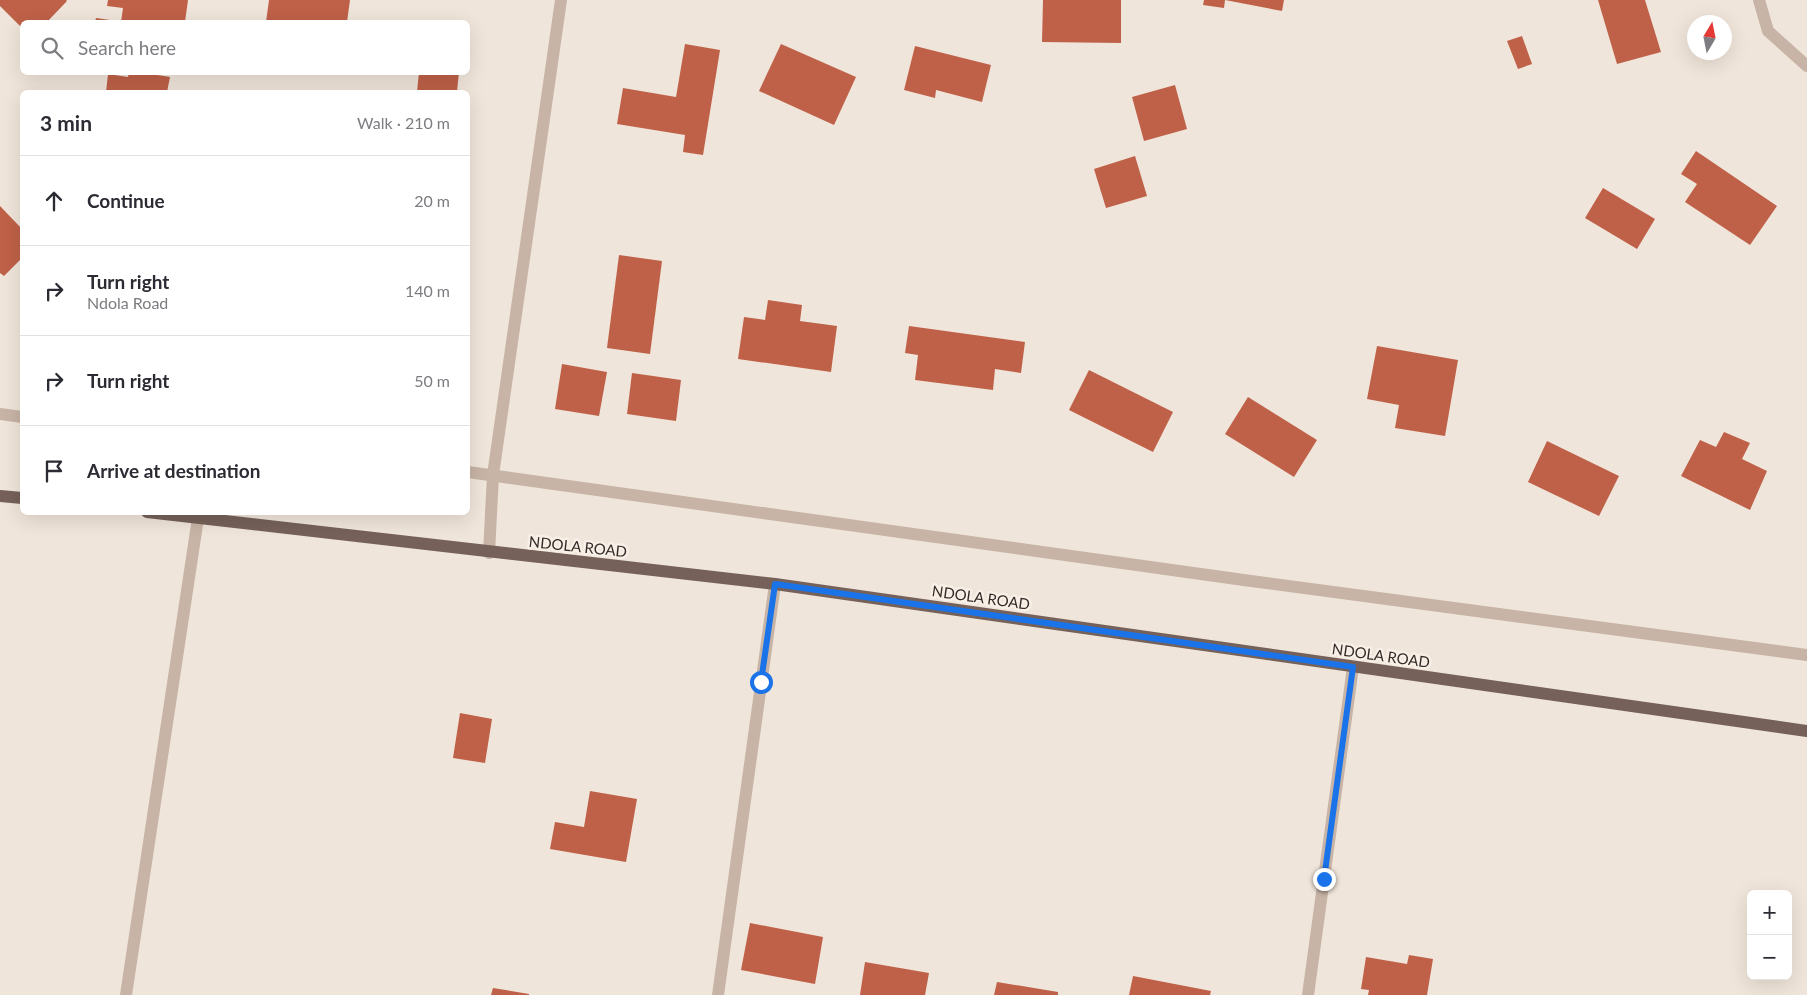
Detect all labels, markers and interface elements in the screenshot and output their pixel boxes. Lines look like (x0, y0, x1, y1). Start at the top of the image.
north arrow (1687, 15, 1732, 60)
search box (20, 20, 470, 75)
icon: search (38, 34, 66, 62)
text: Search here (78, 36, 176, 59)
text: 3 min (40, 110, 92, 135)
text: Walk · 210 m (357, 113, 450, 132)
icon: ahead (40, 187, 68, 215)
text: Continue (87, 189, 165, 212)
text: 20 m (414, 191, 450, 210)
text: Turn right (87, 270, 169, 293)
icon: right (40, 277, 68, 305)
text: 140 m (405, 281, 450, 300)
text: Ndola Road (87, 293, 168, 312)
icon: right (40, 367, 68, 395)
text: Turn right (87, 369, 169, 392)
text: 50 m (414, 371, 450, 390)
icon: arrive (40, 457, 68, 485)
text: Arrive at destination (87, 459, 260, 482)
street label: NDOLA ROAD (528, 532, 628, 560)
street label: NDOLA ROAD (931, 581, 1031, 613)
street label: NDOLA ROAD (1331, 639, 1431, 671)
route start (750, 671, 773, 694)
route end (1313, 868, 1336, 891)
map controls (1747, 890, 1792, 980)
button: + (1747, 890, 1792, 935)
button: − (1747, 935, 1792, 980)

